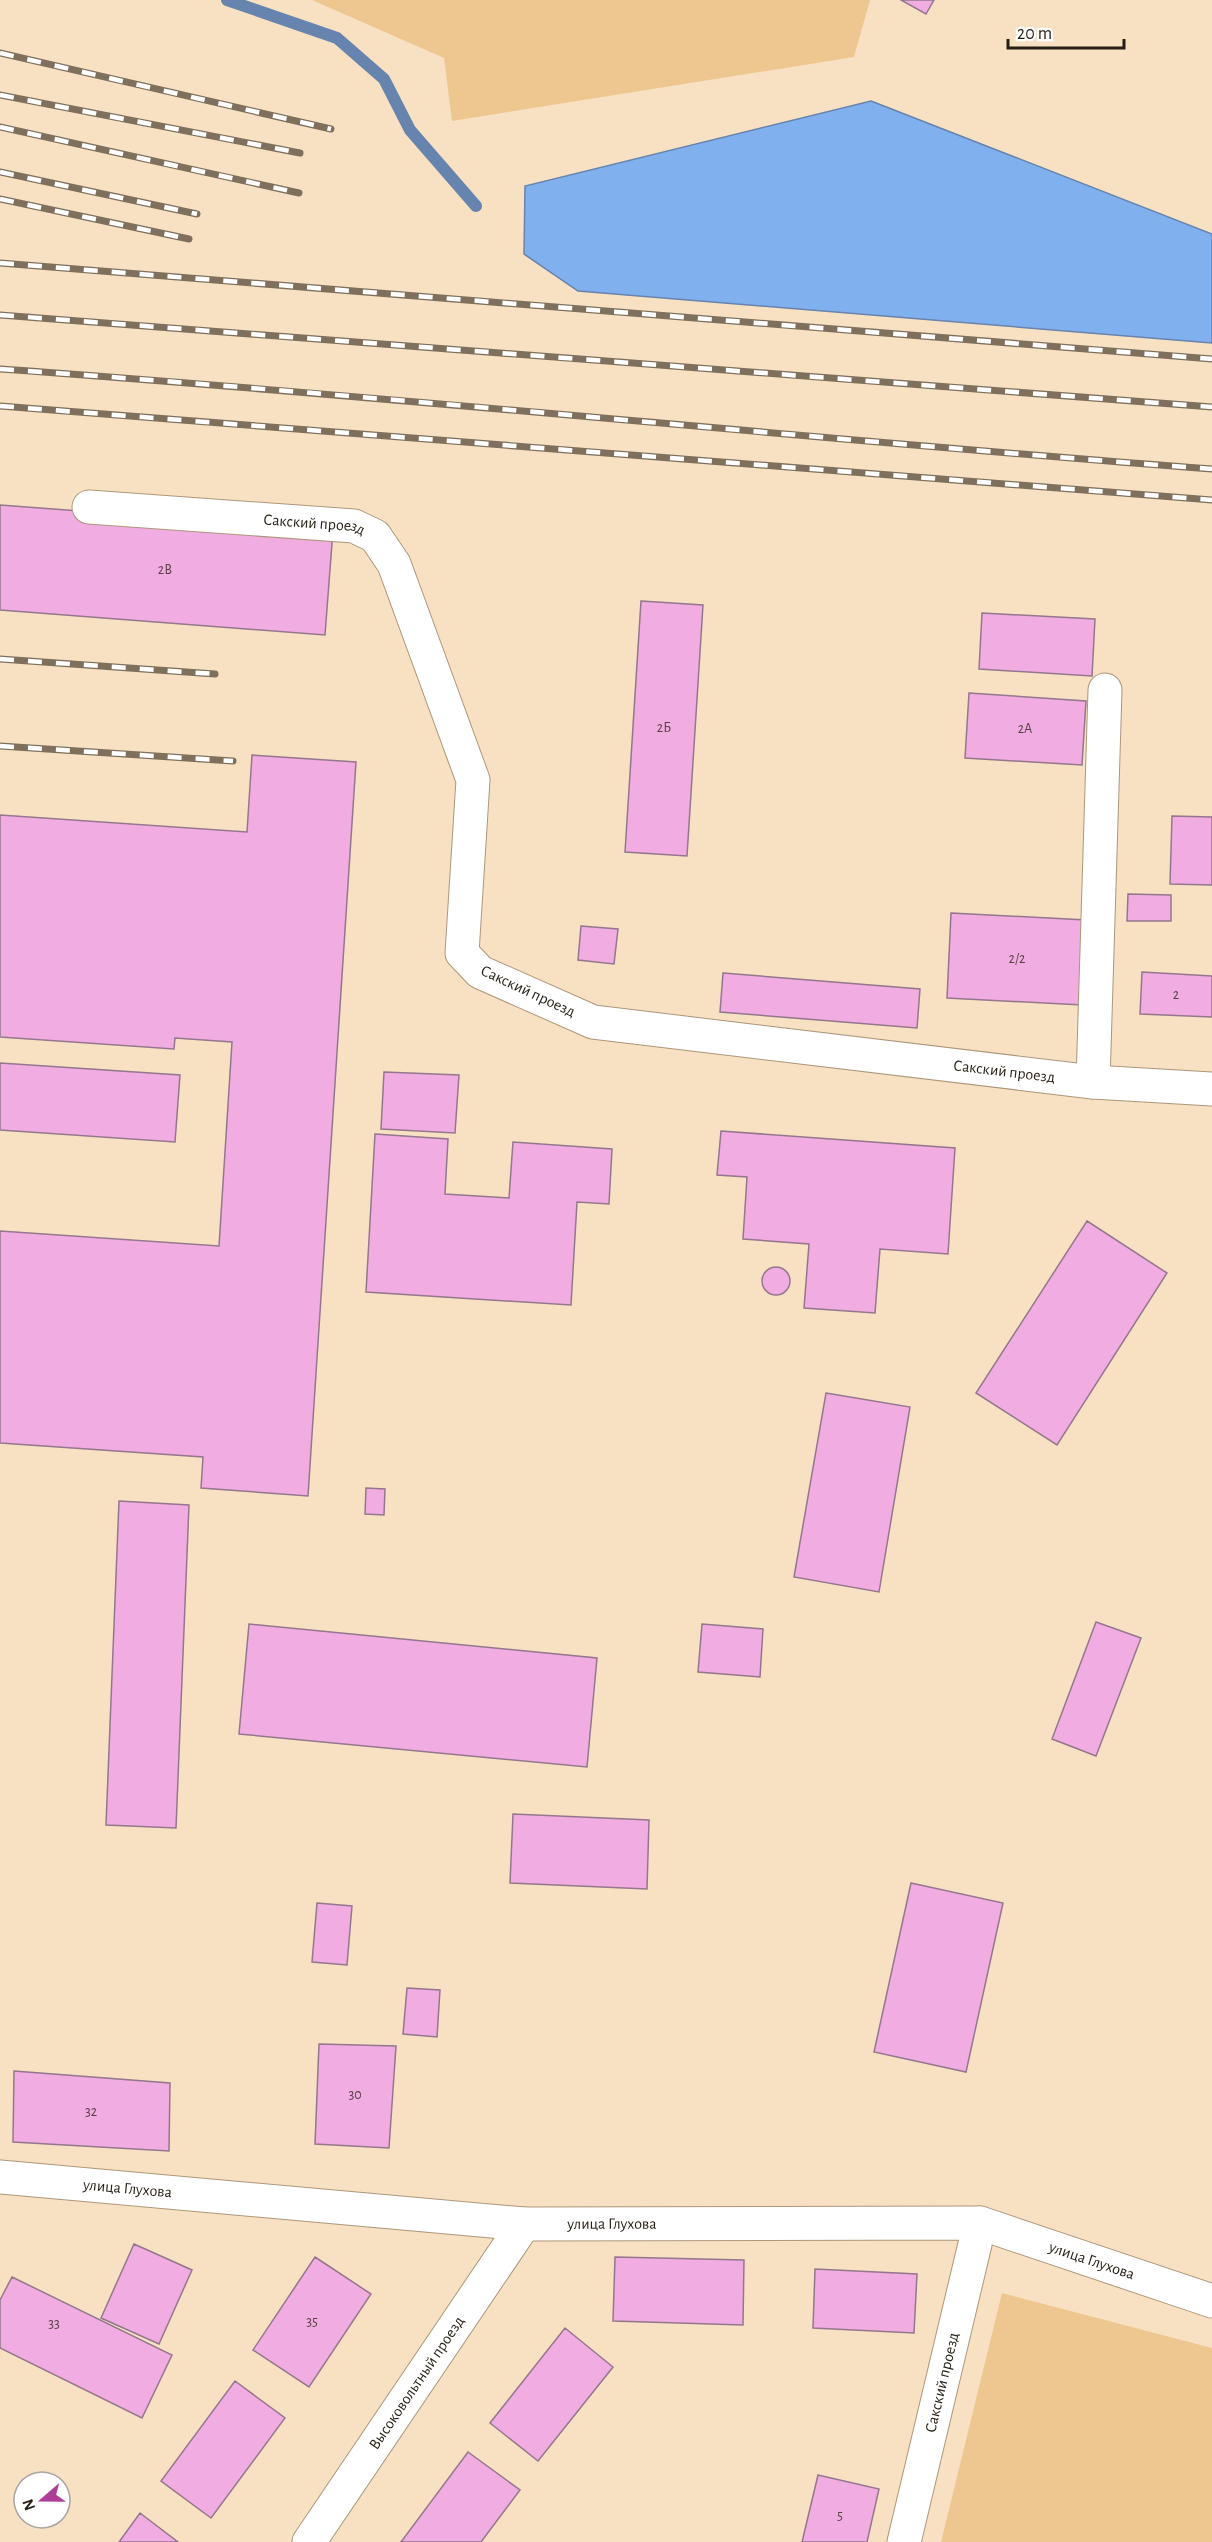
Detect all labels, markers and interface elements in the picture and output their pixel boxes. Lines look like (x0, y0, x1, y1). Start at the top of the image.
scale bar (1008, 12, 1124, 50)
text: 20 m (1017, 25, 1052, 43)
street label: Сакский проезд (263, 512, 368, 538)
house number: 2В (158, 563, 172, 577)
house number: 2Б (657, 721, 671, 735)
house number: 2А (1018, 722, 1032, 736)
house number: 2/2 (1009, 952, 1025, 966)
street label: Сакский проезд (478, 962, 578, 1020)
house number: 2 (1173, 988, 1179, 1002)
street label: Сакский проезд (952, 1057, 1056, 1085)
house number: 30 (348, 2088, 362, 2102)
house number: 32 (85, 2105, 97, 2119)
street label: улица Глухова (81, 2176, 173, 2200)
street label: улица Глухова (566, 2216, 656, 2233)
street label: улица Глухова (1046, 2238, 1137, 2282)
street label: Высоковольтный проезд (366, 2313, 467, 2453)
house number: 35 (306, 2315, 318, 2329)
house number: 33 (48, 2317, 60, 2331)
street label: Сакский проезд (922, 2331, 962, 2434)
north arrow (12, 2470, 72, 2530)
text: N (19, 2497, 38, 2513)
house number: 5 (837, 2509, 843, 2523)

